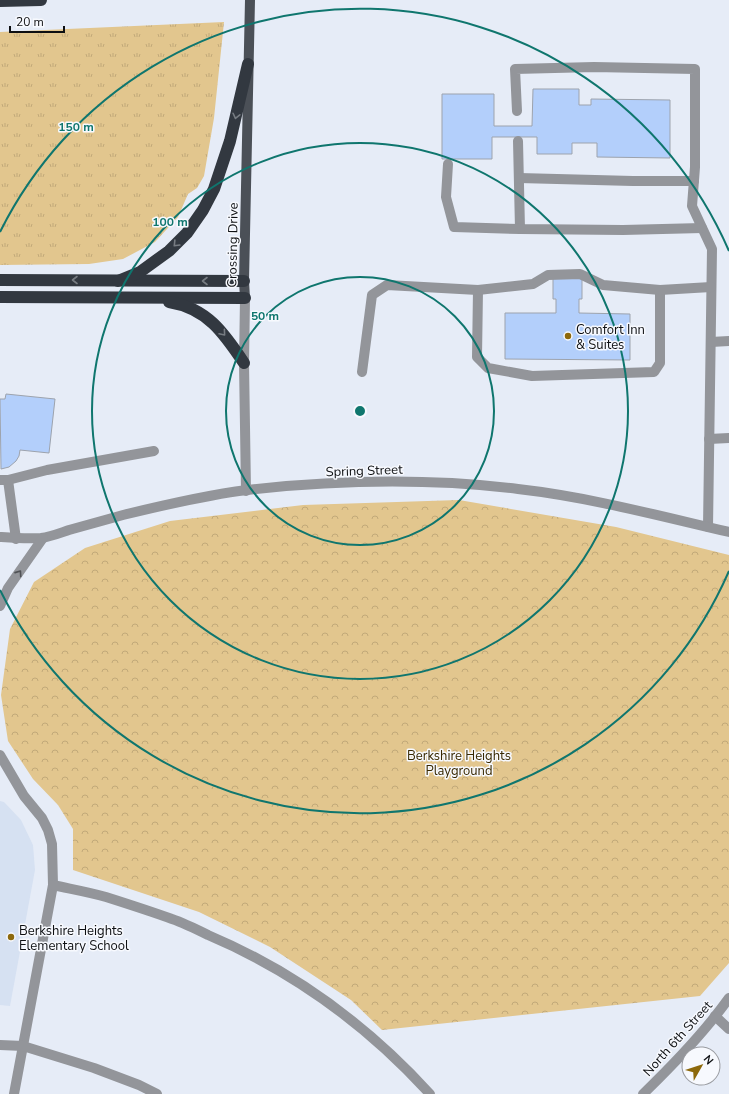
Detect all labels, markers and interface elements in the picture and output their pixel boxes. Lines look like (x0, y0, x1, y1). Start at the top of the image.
scale bar (10, 8, 64, 34)
text: 20 m (16, 14, 44, 30)
one-way arrow (232, 112, 241, 119)
text: 150 m (58, 119, 94, 135)
street label: Crossing Drive (223, 202, 243, 288)
text: 100 m (152, 214, 188, 230)
one-way arrow (173, 239, 181, 247)
one-way arrow (72, 276, 78, 284)
one-way arrow (202, 277, 208, 285)
text: 50 m (251, 308, 279, 324)
place label: Comfort Inn & Suites (576, 321, 645, 354)
one-way arrow (218, 329, 225, 336)
marker: Comfort Inn & Suites (563, 331, 573, 341)
centre of rings (353, 404, 367, 418)
street label: Spring Street (325, 461, 403, 481)
one-way arrow (14, 570, 21, 577)
park label: Berkshire Heights Playground (407, 747, 511, 780)
place label: Berkshire Heights Elementary School (19, 922, 129, 955)
marker: Berkshire Heights Elementary School (6, 932, 16, 942)
street label: North 6th Street (639, 997, 715, 1079)
north arrow (681, 1046, 721, 1086)

